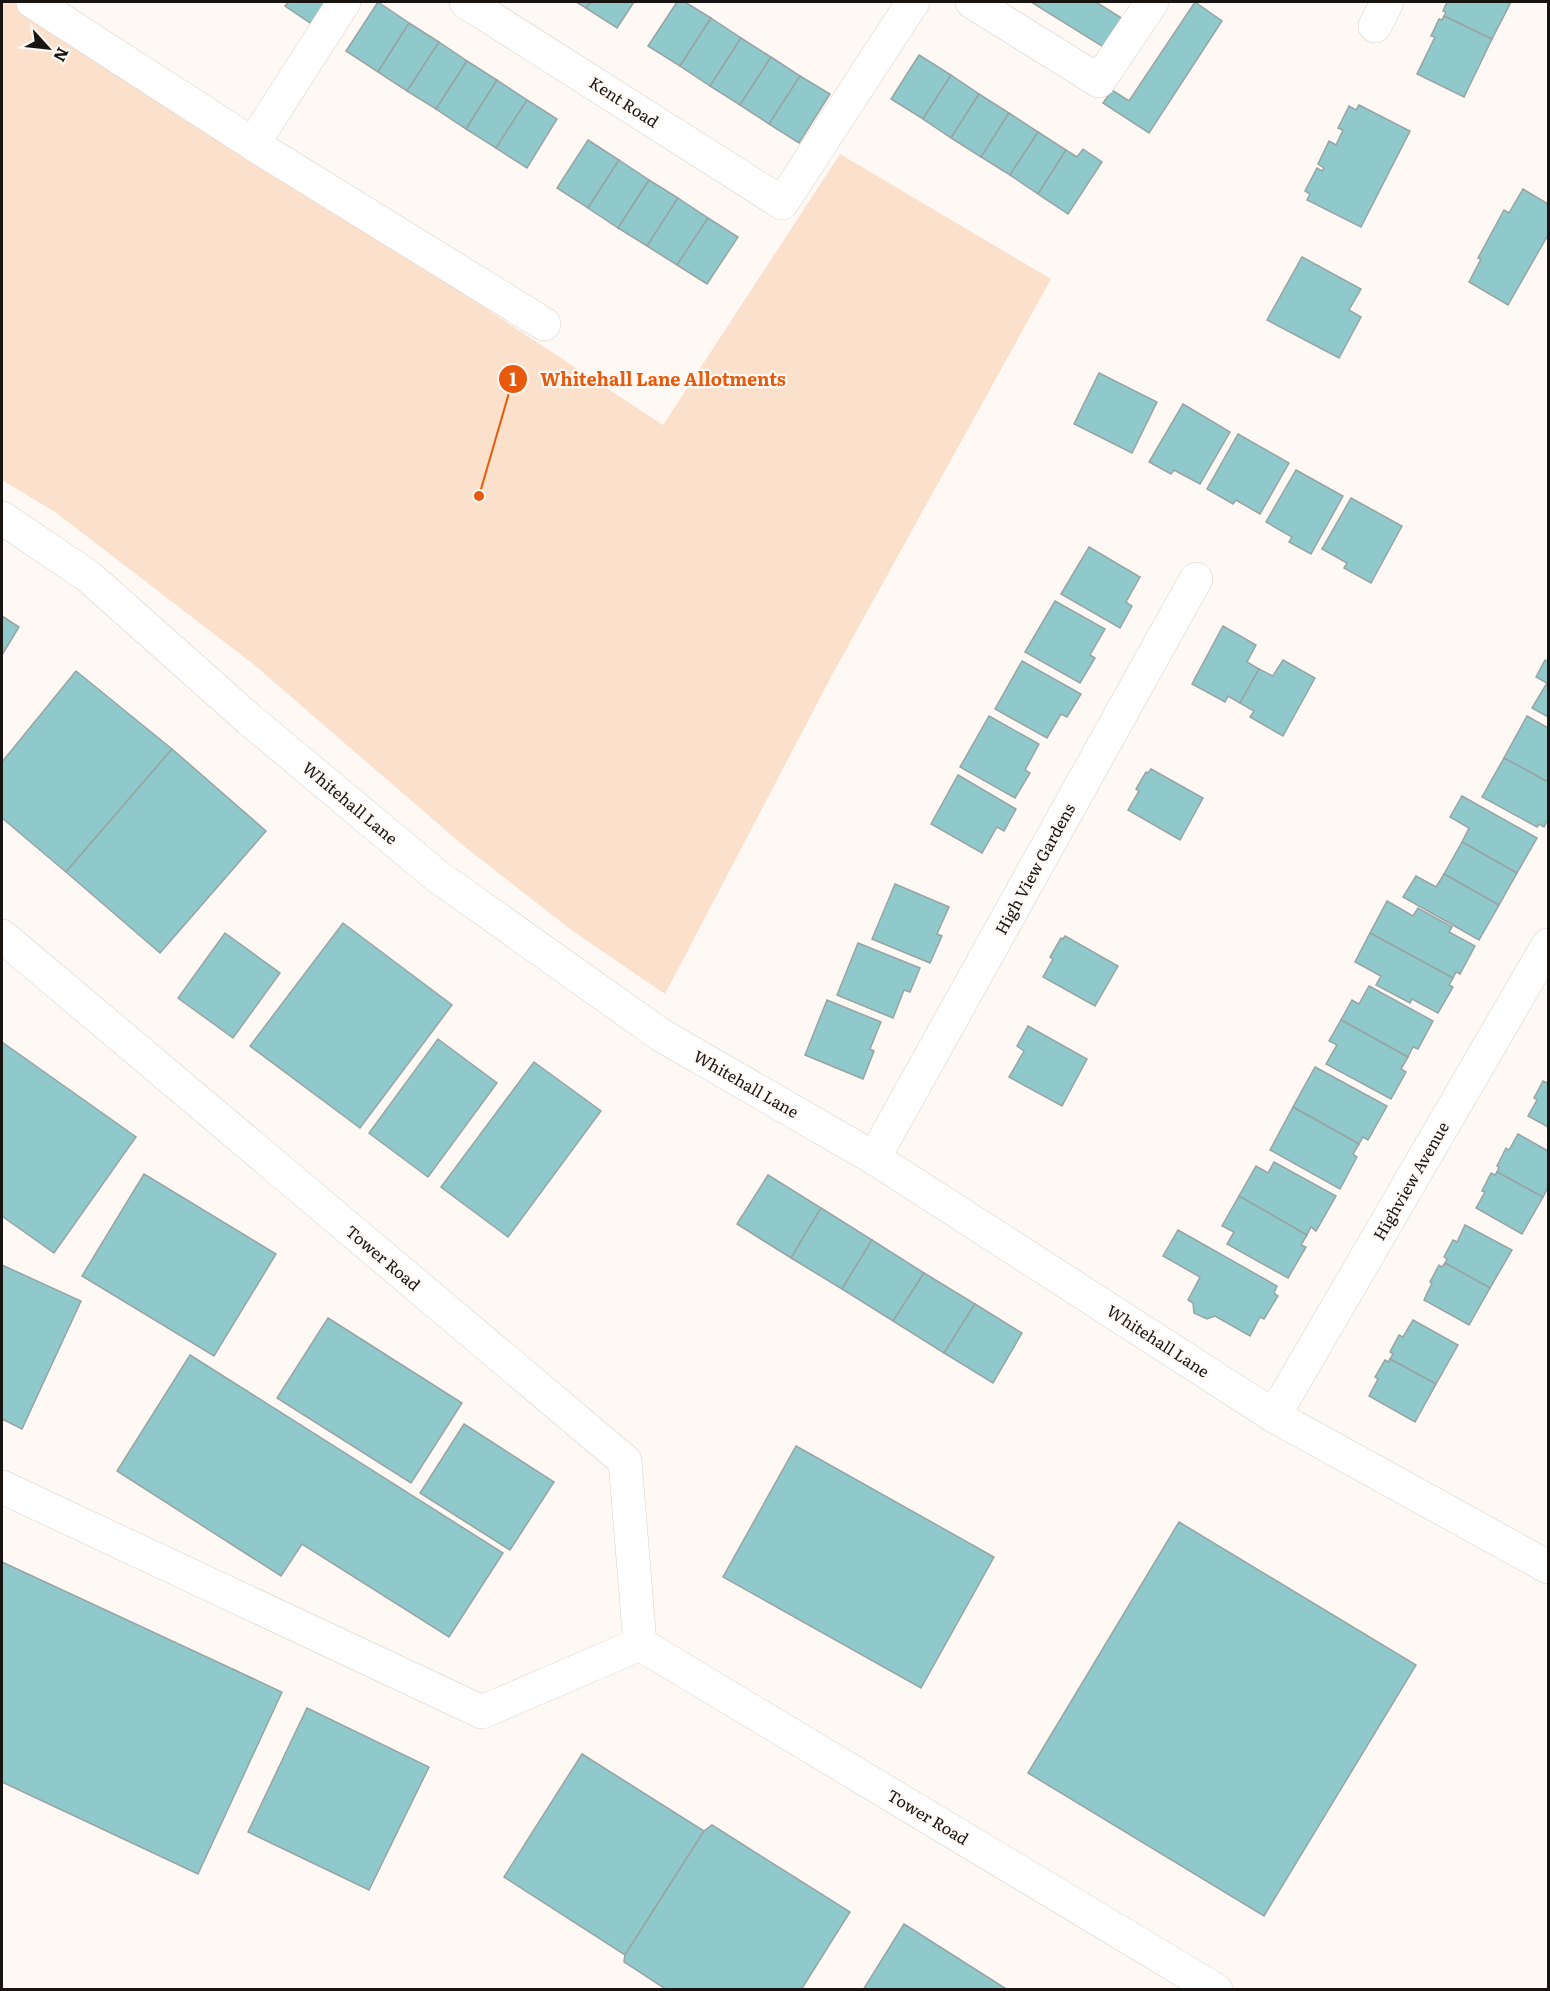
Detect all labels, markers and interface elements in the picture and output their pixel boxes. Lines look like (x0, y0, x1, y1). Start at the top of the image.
north arrow (18, 18, 78, 78)
text: N (49, 44, 76, 67)
street label: Kent Road (585, 70, 664, 133)
callout: Whitehall Lane Allotments (498, 361, 798, 397)
text: 1 (509, 365, 517, 392)
text: Whitehall Lane Allotments (540, 365, 786, 392)
street label: Whitehall Lane (298, 755, 404, 849)
street label: High View Gardens (988, 799, 1080, 938)
street label: Whitehall Lane (689, 1043, 804, 1123)
street label: Highview Avenue (1366, 1117, 1454, 1244)
street label: Tower Road (341, 1219, 426, 1296)
street label: Whitehall Lane (1103, 1298, 1215, 1382)
street label: Tower Road (883, 1782, 974, 1850)

